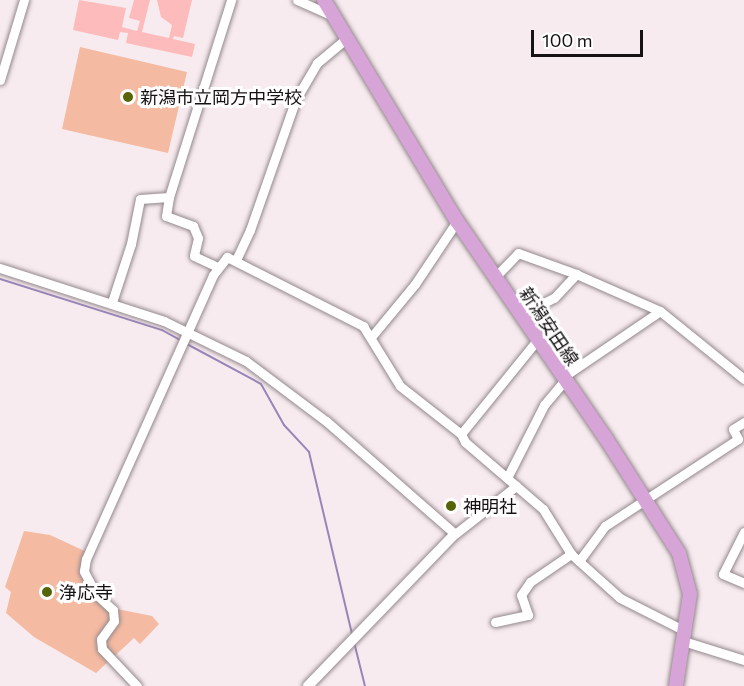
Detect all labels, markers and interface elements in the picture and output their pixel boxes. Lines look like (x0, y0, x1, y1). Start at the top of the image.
scale bar (534, 18, 646, 56)
text: 100 m (542, 29, 592, 51)
place label: 新潟市立岡方中学校 (140, 86, 302, 108)
marker: 新潟市立岡方中学校 (121, 90, 135, 104)
street label: 新潟安田線 (515, 283, 583, 369)
place label: 神明社 (463, 495, 517, 517)
marker: 神明社 (444, 499, 458, 513)
place label: 浄応寺 (59, 581, 113, 603)
marker: 浄応寺 (40, 585, 54, 599)

